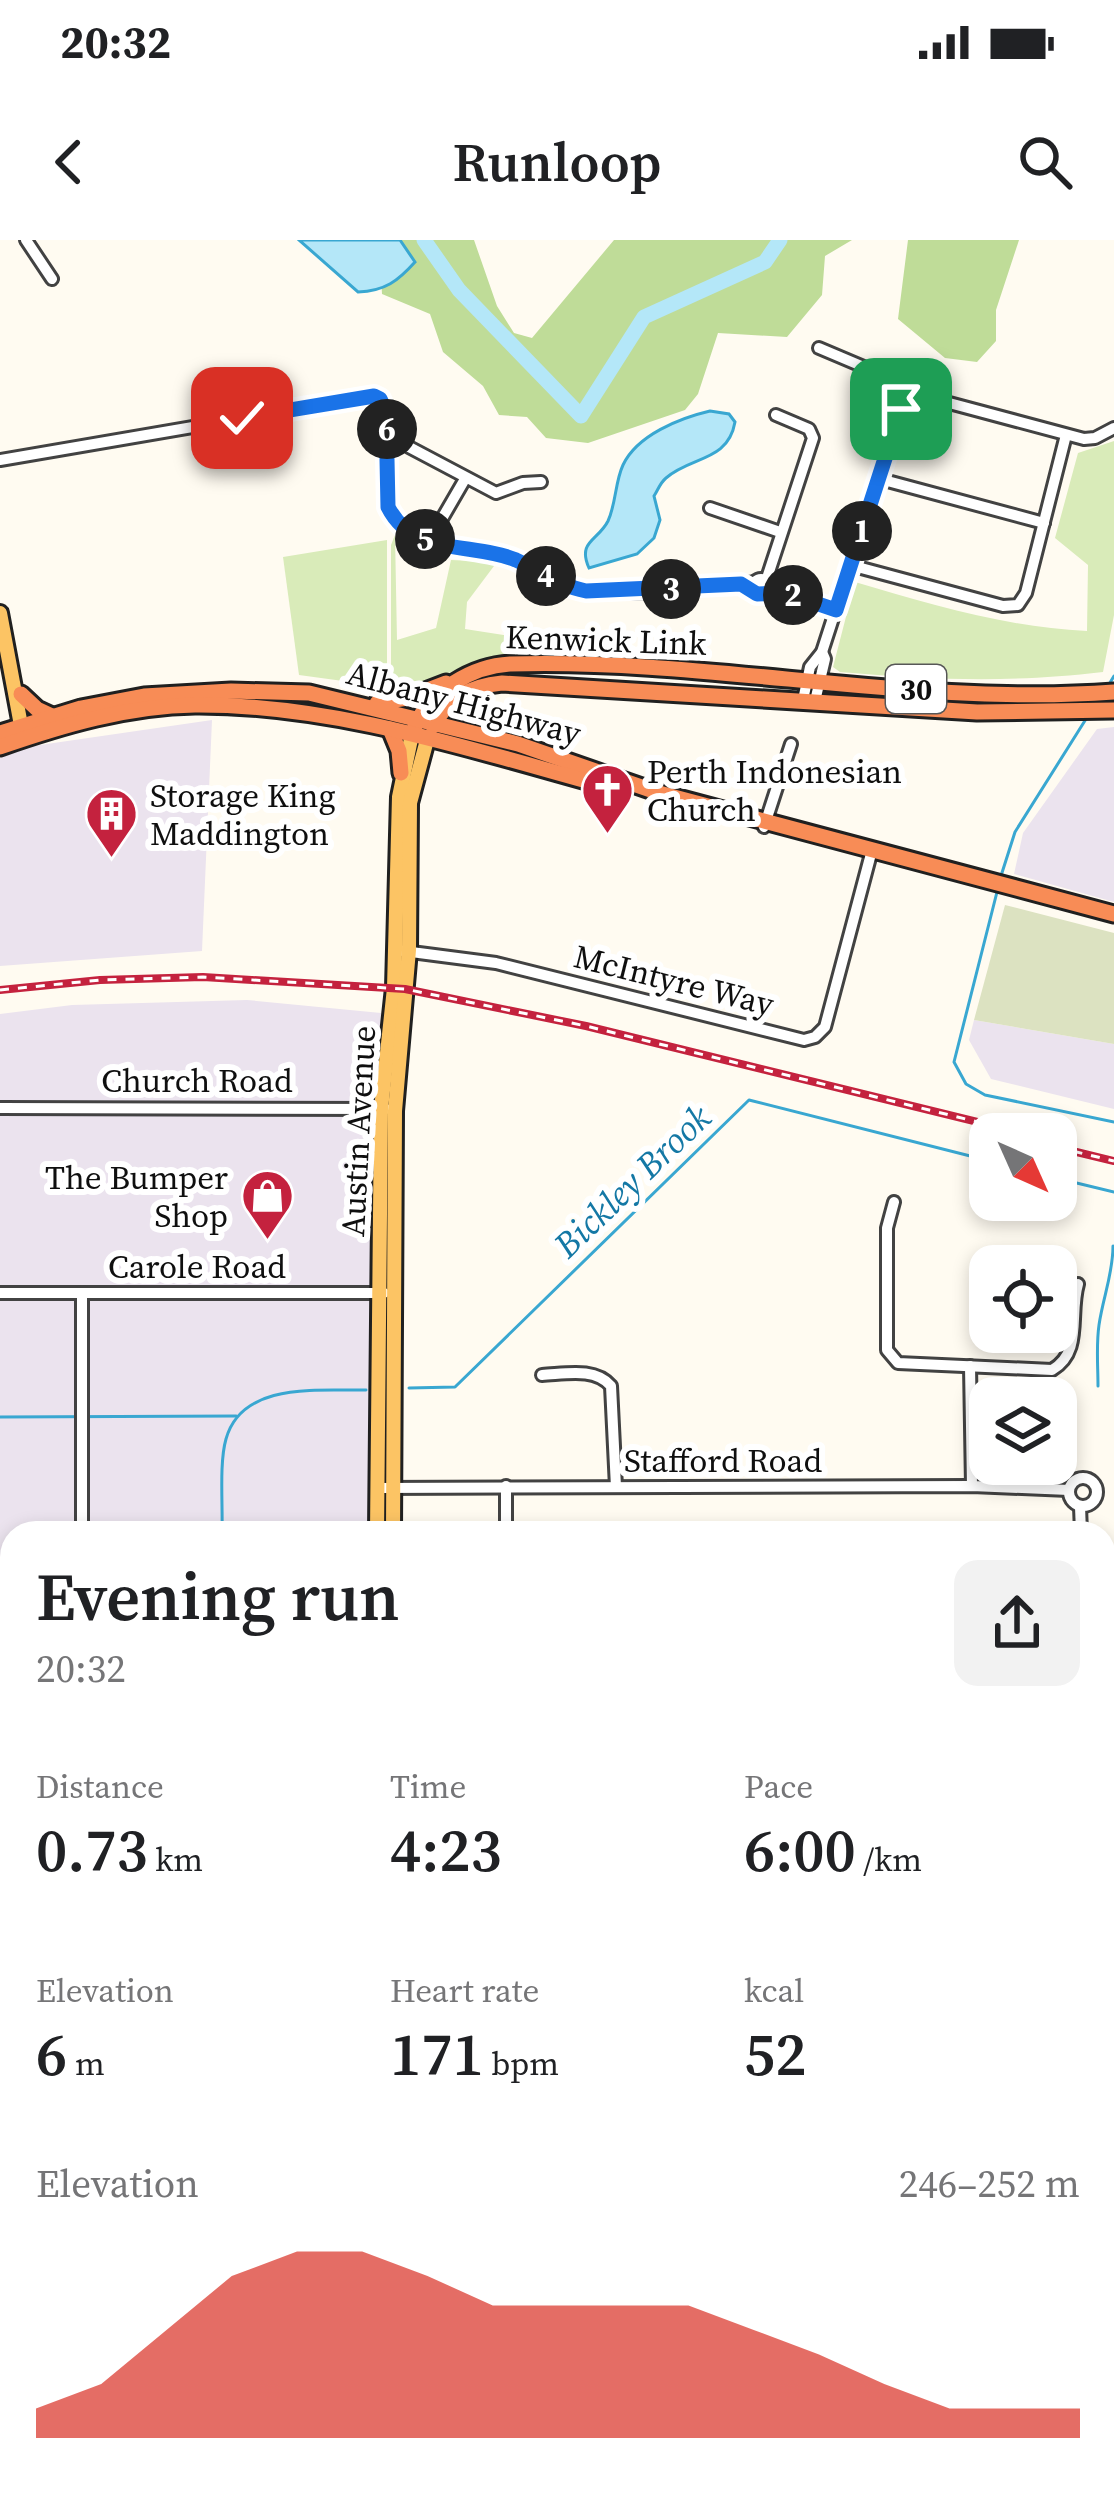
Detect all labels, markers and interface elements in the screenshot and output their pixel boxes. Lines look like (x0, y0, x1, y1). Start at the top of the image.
text: 20:32 (60, 11, 171, 73)
text: Runloop (453, 125, 661, 199)
icon: back (36, 129, 102, 195)
icon: search (1012, 129, 1078, 195)
pin (850, 358, 952, 460)
pin (191, 367, 293, 469)
icon: arrive (868, 376, 934, 442)
icon: check (209, 385, 275, 451)
pin: 6 (357, 399, 417, 459)
text: 6 (378, 406, 396, 451)
pin: 1 (832, 501, 892, 561)
text: 1 (853, 508, 871, 553)
pin: 5 (395, 509, 455, 569)
text: 5 (416, 516, 434, 561)
pin: 4 (516, 546, 576, 606)
text: 4 (537, 553, 555, 598)
pin: 3 (641, 559, 701, 619)
pin: 2 (763, 565, 823, 625)
text: 3 (662, 566, 680, 611)
text: 2 (784, 572, 802, 617)
street label: Kenwick Link (505, 614, 708, 666)
street label: Albany Highway (342, 650, 586, 756)
road number: 30 (886, 665, 946, 713)
place label: Perth Indonesian Church (647, 749, 902, 832)
church icon: Perth Indonesian Church (580, 762, 636, 836)
place label: Storage King Maddington (150, 773, 336, 856)
building icon: Storage King Maddington (83, 786, 139, 860)
street label: McIntyre Way (569, 933, 779, 1027)
street label: Austin Avenue (330, 1024, 386, 1238)
street label: Church Road (101, 1058, 293, 1103)
water label: Bickley Brook (542, 1093, 722, 1269)
north arrow (969, 1113, 1077, 1221)
map controls (969, 1113, 1077, 1485)
place label: The Bumper Shop (45, 1155, 228, 1238)
shop icon: The Bumper Shop (239, 1168, 295, 1242)
street label: Carole Road (108, 1244, 286, 1289)
button: locate (969, 1245, 1077, 1353)
button: layers (969, 1377, 1077, 1485)
street label: Stafford Road (624, 1438, 822, 1483)
text: Evening run (36, 1552, 400, 1642)
button: share (954, 1560, 1080, 1686)
text: 20:32 (36, 1642, 126, 1695)
text: Distance (36, 1764, 164, 1809)
text: Time (390, 1764, 466, 1809)
text: Pace (744, 1764, 813, 1809)
text: 0.73 (36, 1809, 148, 1891)
text: 4:23 (390, 1809, 502, 1891)
text: 6:00 (744, 1809, 856, 1891)
text: km (148, 1837, 203, 1882)
text: /km (856, 1837, 922, 1882)
text: Elevation (36, 1968, 174, 2013)
text: Heart rate (390, 1968, 539, 2013)
text: kcal (744, 1968, 804, 2013)
text: 6 (36, 2013, 67, 2095)
text: 171 (390, 2013, 484, 2095)
text: 52 (744, 2013, 806, 2095)
text: m (67, 2041, 105, 2086)
text: bpm (484, 2041, 559, 2086)
text: Elevation (36, 2157, 199, 2210)
text: 246–252 m (899, 2157, 1080, 2210)

